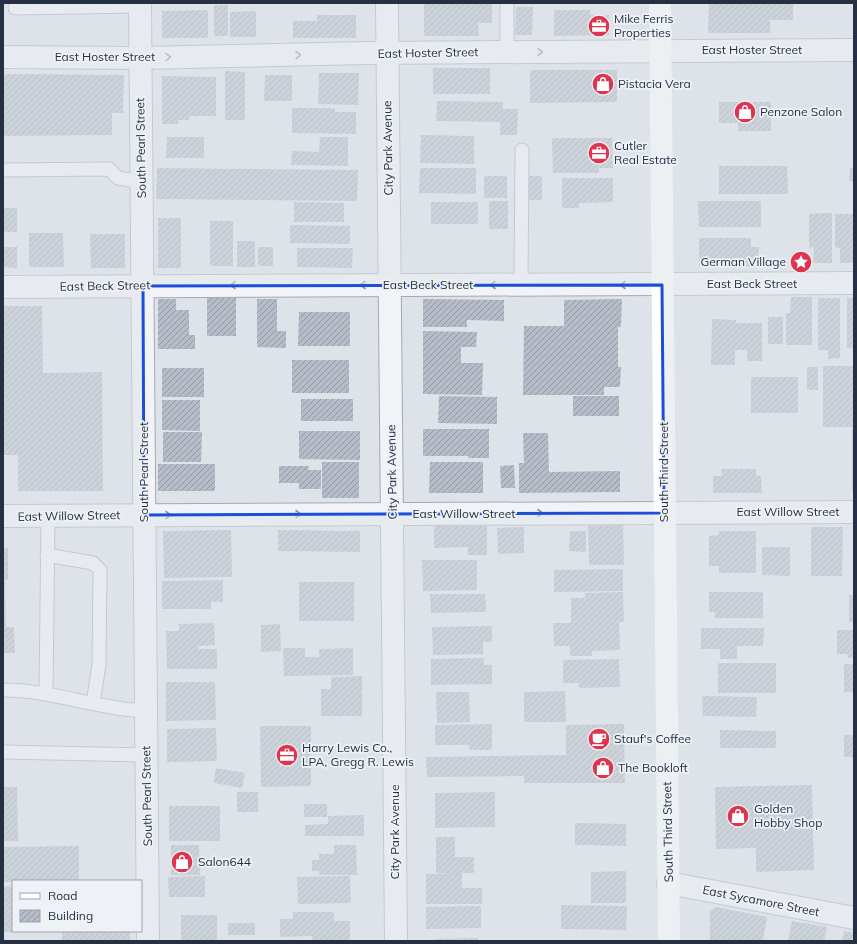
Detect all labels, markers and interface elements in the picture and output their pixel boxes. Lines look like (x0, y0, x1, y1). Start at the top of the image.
place label: Mike Ferris Properties (614, 11, 673, 40)
office icon: Mike Ferris Properties (586, 13, 612, 39)
street label: East Hoster Street (702, 42, 802, 57)
street label: East Hoster Street (378, 44, 478, 61)
one-way arrow (537, 48, 543, 56)
street label: East Hoster Street (55, 49, 155, 64)
one-way arrow (295, 51, 301, 59)
one-way arrow (165, 53, 171, 61)
shop icon: Pistacia Vera (590, 71, 616, 97)
place label: Pistacia Vera (618, 76, 691, 91)
street label: South Pearl Street (132, 98, 149, 198)
shop icon: Penzone Salon (732, 99, 758, 125)
street label: City Park Avenue (379, 100, 396, 196)
place label: Penzone Salon (760, 104, 842, 119)
place label: Cutler Real Estate (614, 138, 677, 167)
office icon: Cutler Real Estate (586, 140, 612, 166)
place icon: German Village (788, 249, 814, 275)
place label: German Village (701, 254, 786, 269)
street label: East Beck Street (707, 276, 797, 291)
street label: East Beck Street (60, 277, 150, 294)
street label: East Beck Street (383, 277, 473, 292)
one-way arrow (230, 281, 236, 289)
one-way arrow (360, 281, 366, 289)
one-way arrow (490, 281, 496, 289)
one-way arrow (620, 281, 626, 289)
street label: South Pearl Street (136, 422, 151, 522)
street label: South Third Street (656, 422, 671, 522)
street label: City Park Avenue (383, 424, 400, 520)
street label: East Willow Street (737, 504, 839, 519)
street label: East Willow Street (413, 506, 515, 521)
street label: East Willow Street (17, 507, 121, 524)
one-way arrow (537, 509, 543, 517)
one-way arrow (295, 510, 301, 518)
one-way arrow (165, 511, 171, 519)
cafe icon: Stauf's Coffee (586, 726, 612, 752)
place label: Stauf's Coffee (614, 731, 691, 746)
place label: Harry Lewis Co., LPA, Gregg R. Lewis (302, 740, 414, 769)
office icon: Harry Lewis Co., LPA, Gregg R. Lewis (274, 742, 300, 768)
street label: South Pearl Street (138, 746, 155, 846)
shop icon: The Bookloft (590, 755, 616, 781)
place label: The Bookloft (618, 760, 688, 775)
street label: South Third Street (659, 782, 676, 882)
street label: City Park Avenue (387, 784, 402, 880)
place label: Golden Hobby Shop (754, 801, 822, 830)
shop icon: Golden Hobby Shop (725, 803, 751, 829)
shop icon: Salon644 (169, 849, 195, 875)
place label: Salon644 (198, 854, 251, 869)
legend (12, 880, 142, 932)
street label: East Sycamore Street (701, 882, 821, 919)
text: Road (48, 888, 77, 903)
text: Building (48, 908, 93, 923)

